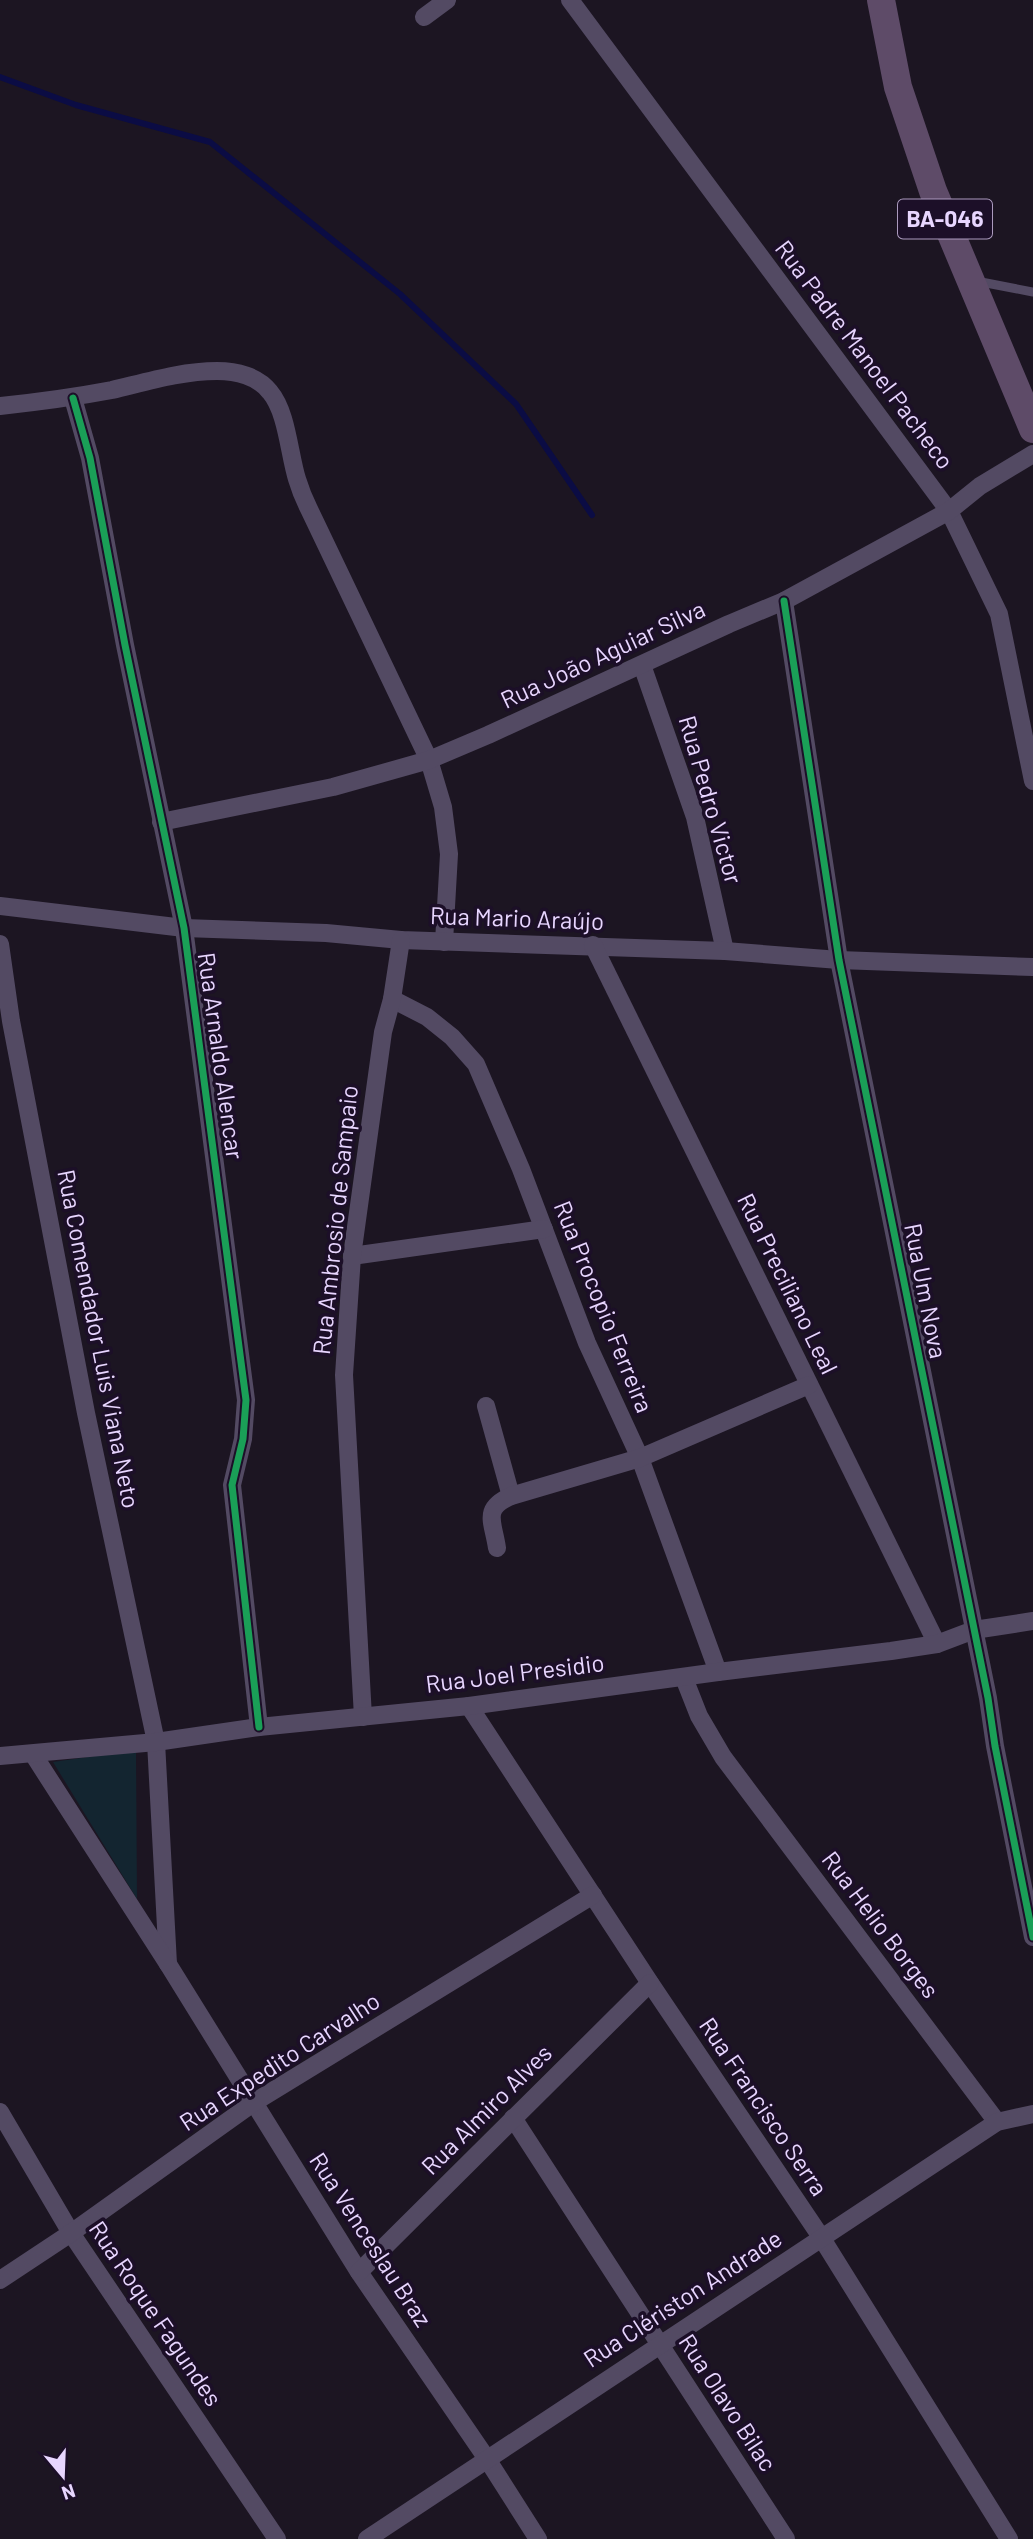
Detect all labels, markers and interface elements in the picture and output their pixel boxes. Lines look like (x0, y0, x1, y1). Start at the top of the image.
road number: BA-046 (898, 200, 992, 238)
street label: Rua Padre Manoel Pacheco (770, 234, 961, 474)
street label: Rua João Aguiar Silva (496, 594, 709, 714)
street label: Rua Pedro Victor (674, 712, 749, 887)
street label: Rua Mario Araújo (429, 900, 605, 935)
street label: Rua Arnaldo Alencar (193, 950, 250, 1161)
street label: Rua Ambrosio de Sampaio (306, 1084, 363, 1356)
street label: Rua Comendador Luis Viana Neto (52, 1167, 147, 1510)
street label: Rua Preciliano Leal (732, 1188, 845, 1378)
street label: Rua Procopio Ferreira (549, 1196, 660, 1417)
street label: Rua Um Nova (899, 1221, 954, 1361)
street label: Rua Joel Presidio (424, 1647, 606, 1698)
street label: Rua Helio Borges (817, 1845, 946, 2003)
street label: Rua Expedito Carvalho (174, 1985, 385, 2136)
street label: Rua Francisco Serra (694, 2012, 835, 2201)
street label: Rua Almiro Alves (415, 2038, 557, 2180)
street label: Rua Venceslau Braz (304, 2147, 438, 2332)
street label: Rua Roque Fagundes (84, 2215, 229, 2411)
street label: Rua Clériston Andrade (578, 2223, 787, 2373)
street label: Rua Olavo Bilac (673, 2328, 783, 2476)
north arrow (28, 2441, 98, 2511)
text: N (59, 2480, 78, 2505)

